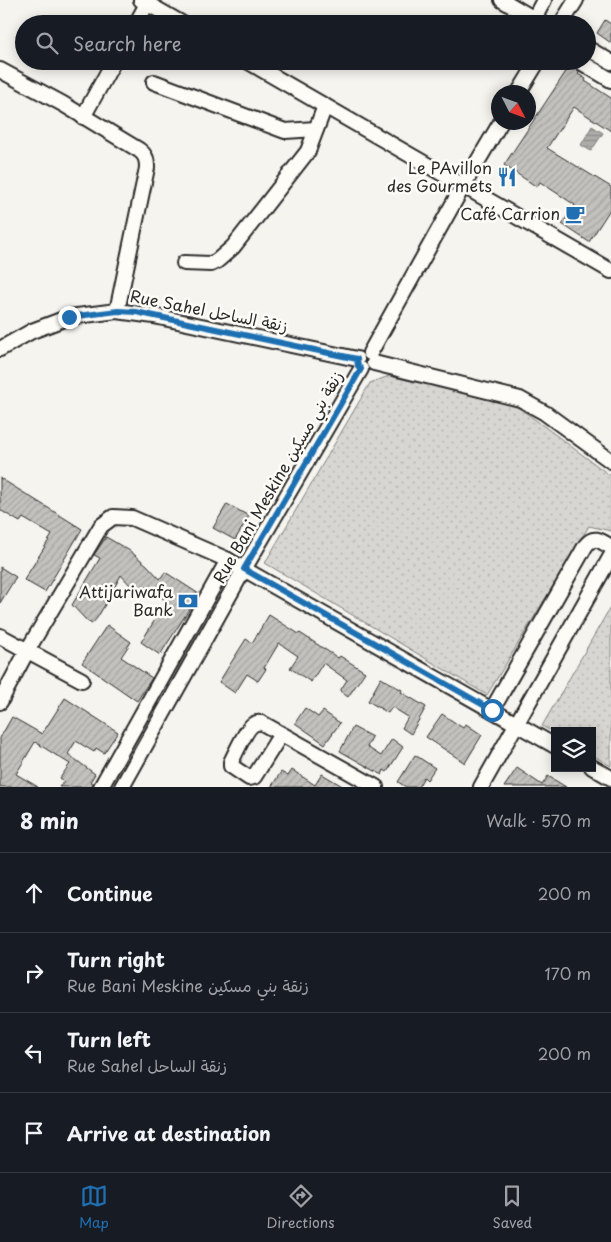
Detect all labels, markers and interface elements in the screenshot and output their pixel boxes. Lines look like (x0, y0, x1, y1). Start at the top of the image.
search box (15, 15, 596, 70)
icon: search (33, 29, 61, 57)
text: Search here (73, 29, 182, 57)
north arrow (491, 85, 536, 130)
place label: Le PAvillon des Gourmets (387, 155, 492, 197)
restaurant icon: Le PAvillon des Gourmets (496, 166, 518, 188)
place label: Café Carrion (460, 201, 560, 225)
cafe icon: Café Carrion (564, 203, 586, 225)
street label: Rue Sahel زنقة الساحل (128, 283, 290, 337)
route end (58, 306, 81, 329)
street label: Rue Bani Meskine زنقة بني مسكين (206, 366, 351, 589)
place label: Attijariwafa Bank (79, 579, 173, 621)
bank icon: Attijariwafa Bank (177, 590, 199, 612)
route start (481, 699, 504, 722)
map controls (551, 727, 596, 772)
button: layers (551, 727, 596, 772)
text: 8 min (20, 804, 79, 836)
text: Walk · 570 m (486, 808, 591, 832)
icon: ahead (20, 879, 48, 907)
text: Continue (67, 879, 153, 907)
text: 200 m (538, 881, 591, 905)
text: Turn right (67, 945, 165, 973)
icon: right (20, 959, 48, 987)
text: 170 m (545, 961, 591, 985)
text: Rue Bani Meskine زنقة بني مسكين (67, 973, 309, 997)
text: Turn left (67, 1025, 151, 1053)
icon: left (20, 1039, 48, 1067)
text: 200 m (538, 1041, 591, 1065)
text: Rue Sahel زنقة الساحل (67, 1053, 227, 1077)
icon: arrive (20, 1119, 48, 1147)
text: Arrive at destination (67, 1119, 271, 1147)
tab: Map (79, 1182, 109, 1233)
tab: Directions (267, 1182, 335, 1233)
tab: Saved (492, 1182, 532, 1233)

